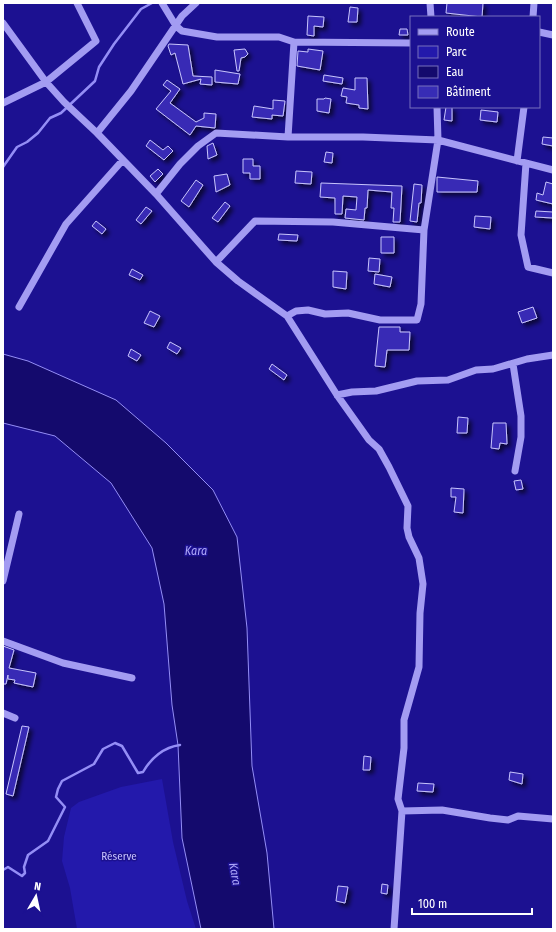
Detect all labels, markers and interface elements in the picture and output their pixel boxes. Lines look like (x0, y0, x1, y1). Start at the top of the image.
legend (410, 16, 540, 108)
text: Route (446, 25, 475, 39)
text: Parc (446, 45, 467, 59)
text: Eau (446, 65, 464, 79)
text: Bâtiment (446, 85, 491, 99)
water label: Kara (185, 544, 207, 558)
park label: Réserve (101, 850, 137, 863)
water label: Kara (226, 862, 244, 886)
north arrow (16, 876, 56, 916)
text: N (33, 880, 42, 894)
scale bar (412, 890, 532, 916)
text: 100 m (418, 897, 447, 911)

